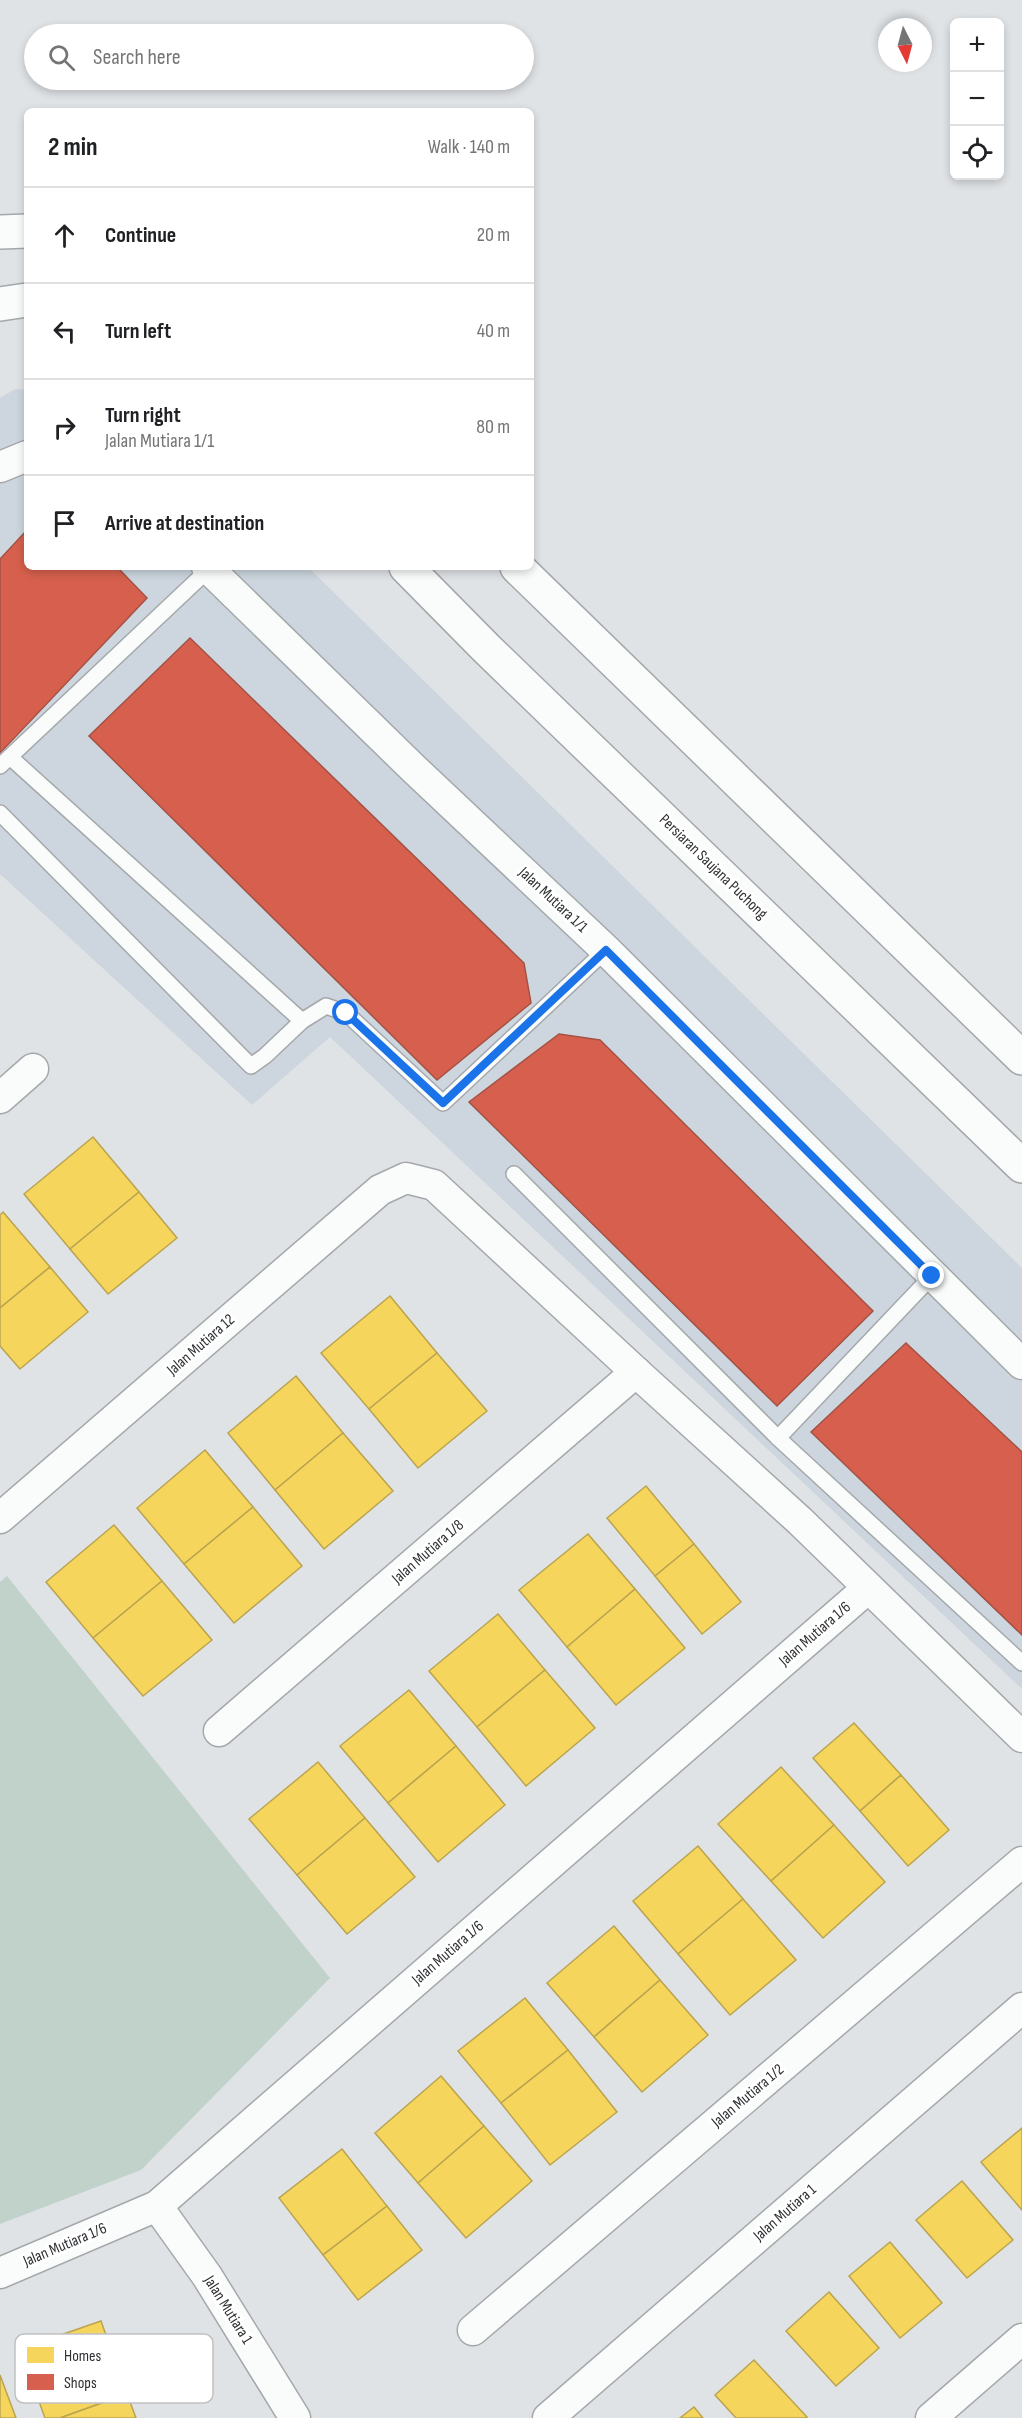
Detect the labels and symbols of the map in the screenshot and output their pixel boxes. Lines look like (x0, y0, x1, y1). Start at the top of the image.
north arrow (878, 18, 932, 72)
street label: Persiaran Saujana Puchong (655, 810, 771, 924)
street label: Jalan Mutiara 1/1 (514, 863, 592, 937)
route start (332, 999, 358, 1025)
route end (918, 1262, 944, 1288)
street label: Jalan Mutiara 12 (162, 1310, 239, 1380)
street label: Jalan Mutiara 1/8 (388, 1516, 468, 1589)
street label: Jalan Mutiara 1/6 (775, 1598, 855, 1671)
street label: Jalan Mutiara 1/6 (408, 1917, 488, 1990)
street label: Jalan Mutiara 1/2 (707, 2060, 788, 2132)
street label: Jalan Mutiara 1 (749, 2180, 821, 2246)
street label: Jalan Mutiara 1/6 (20, 2219, 110, 2271)
street label: Jalan Mutiara 1 (199, 2272, 257, 2348)
legend (15, 2334, 213, 2403)
text: Homes (64, 2347, 101, 2366)
text: Shops (64, 2374, 97, 2393)

